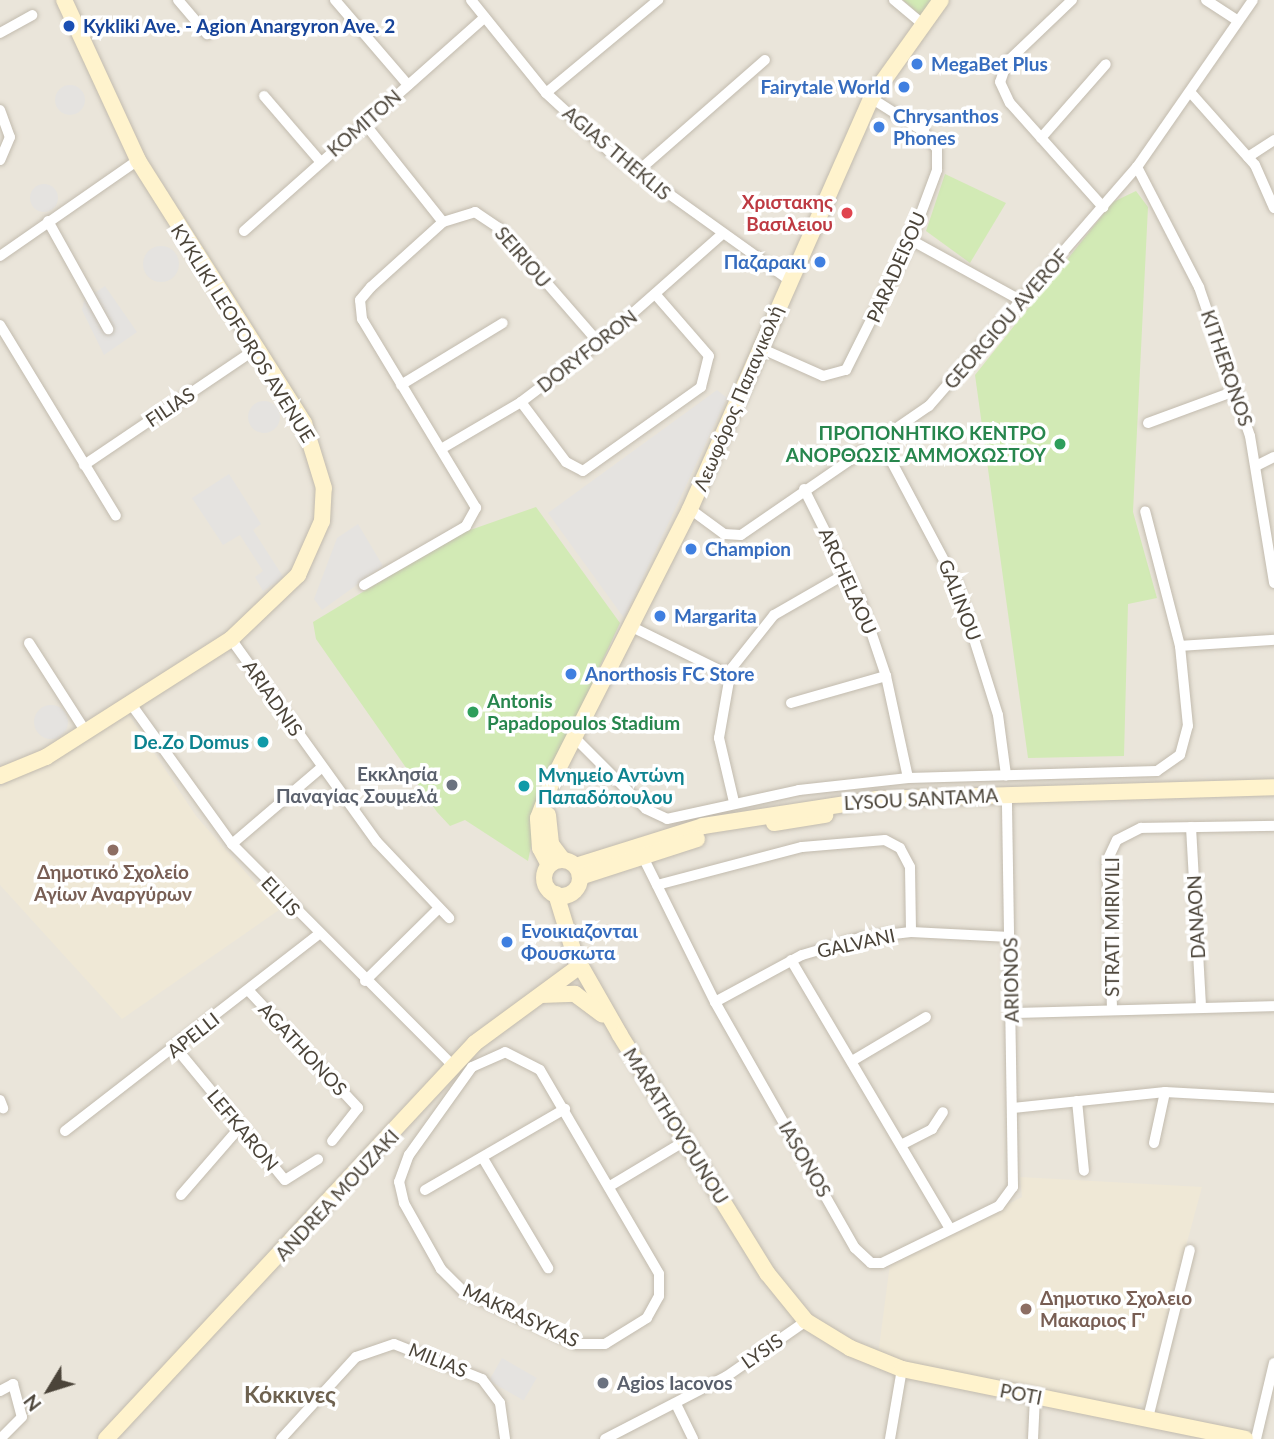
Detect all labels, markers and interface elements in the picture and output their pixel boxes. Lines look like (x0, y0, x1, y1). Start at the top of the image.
place label: Kykliki Ave. - Agion Anargyron Ave. 2 (83, 15, 398, 37)
marker: Kykliki Ave. - Agion Anargyron Ave. 2 (61, 18, 77, 34)
place label: MegaBet Plus (931, 53, 1048, 75)
marker: MegaBet Plus (909, 56, 925, 72)
place label: Fairytale World (760, 76, 890, 98)
marker: Fairytale World (896, 79, 912, 95)
street label: KOMITON (322, 85, 406, 161)
street label: AGIAS THEKLIS (558, 101, 676, 205)
place label: Chrysanthos Phones (893, 105, 999, 149)
marker: Chrysanthos Phones (871, 119, 887, 135)
place label: Χριστακης Βασιλειου (742, 191, 833, 235)
marker: Χριστακης Βασιλειου (839, 205, 855, 221)
street label: PARADEISOU (862, 208, 930, 326)
street label: KYKLIKI LEOFOROS AVENUE (166, 219, 320, 447)
street label: SEIRIOU (490, 222, 556, 292)
street label: GEORGIOU AVEROF (939, 244, 1073, 394)
place label: Παζαρακι (724, 251, 806, 273)
marker: Παζαρακι (812, 254, 828, 270)
street label: Λεωφόρος Παπανικολή (689, 302, 787, 494)
street label: DORYFORON (533, 305, 641, 397)
street label: KITHERONOS (1196, 307, 1258, 429)
street label: FILIAS (141, 382, 199, 432)
place label: ΠΡΟΠΟΝΗΤΙΚΟ ΚΕΝΤΡΟ ΑΝΟΡΘΩΣΙΣ ΑΜΜΟΧΩΣΤΟΥ (785, 422, 1046, 466)
marker: ΠΡΟΠΟΝΗΤΙΚΟ ΚΕΝΤΡΟ ΑΝΟΡΘΩΣΙΣ ΑΜΜΟΧΩΣΤΟΥ (1052, 436, 1068, 452)
street label: ARCHELAOU (814, 524, 882, 638)
place label: Champion (705, 538, 791, 560)
marker: Champion (683, 541, 699, 557)
street label: GALINOU (934, 556, 986, 644)
place label: Margarita (674, 605, 757, 627)
marker: Margarita (652, 608, 668, 624)
street label: ARIADNIS (239, 656, 307, 740)
place label: Anorthosis FC Store (585, 663, 754, 685)
marker: Anorthosis FC Store (563, 666, 579, 682)
place label: Antonis Papadopoulos Stadium (487, 690, 680, 734)
marker: Antonis Papadopoulos Stadium (465, 704, 481, 720)
place label: De.Zo Domus (133, 731, 249, 753)
marker: De.Zo Domus (255, 734, 271, 750)
place label: Εκκλησία Παναγίας Σουμελά (276, 763, 438, 807)
place label: Μνημείο Αντώνη Παπαδόπουλου (538, 764, 685, 808)
marker: Εκκλησία Παναγίας Σουμελά (444, 777, 460, 793)
marker: Μνημείο Αντώνη Παπαδόπουλου (516, 778, 532, 794)
street label: LYSOU SANTAMA (843, 784, 999, 814)
marker: Δημοτικό Σχολείο Αγίων Αναργύρων (105, 842, 121, 858)
street label: STRATI MIRIVILI (1101, 857, 1123, 997)
place label: Δημοτικό Σχολείο Αγίων Αναργύρων (34, 861, 192, 905)
street label: ELLIS (257, 871, 305, 921)
street label: DANAON (1182, 875, 1210, 959)
place label: Ενοικιαζονται Φουσκωτα (521, 920, 638, 964)
street label: GALVANI (815, 924, 897, 962)
marker: Ενοικιαζονται Φουσκωτα (499, 934, 515, 950)
street label: ARIONOS (999, 937, 1023, 1023)
street label: AGATHONOS (254, 998, 352, 1100)
street label: APELLI (162, 1008, 224, 1062)
street label: MARATHOVOUNOU (619, 1044, 733, 1208)
street label: LEFKARON (203, 1085, 283, 1175)
street label: IASONOS (774, 1117, 836, 1201)
street label: ANDREA MOUZAKI (270, 1125, 404, 1265)
street label: MAKRASYKAS (459, 1278, 583, 1352)
place label: Δημοτικο Σχολειο Μακαριος Γ' (1040, 1287, 1192, 1331)
marker: Δημοτικο Σχολειο Μακαριος Γ' (1018, 1301, 1034, 1317)
street label: LYSIS (737, 1329, 787, 1373)
street label: MILIAS (405, 1338, 471, 1382)
north arrow (14, 1355, 84, 1425)
place label: Agios Iacovos (617, 1372, 733, 1394)
marker: Agios Iacovos (595, 1375, 611, 1391)
street label: POTI (998, 1379, 1044, 1409)
district label: Κόκκινες (244, 1380, 336, 1408)
text: N (18, 1390, 46, 1416)

